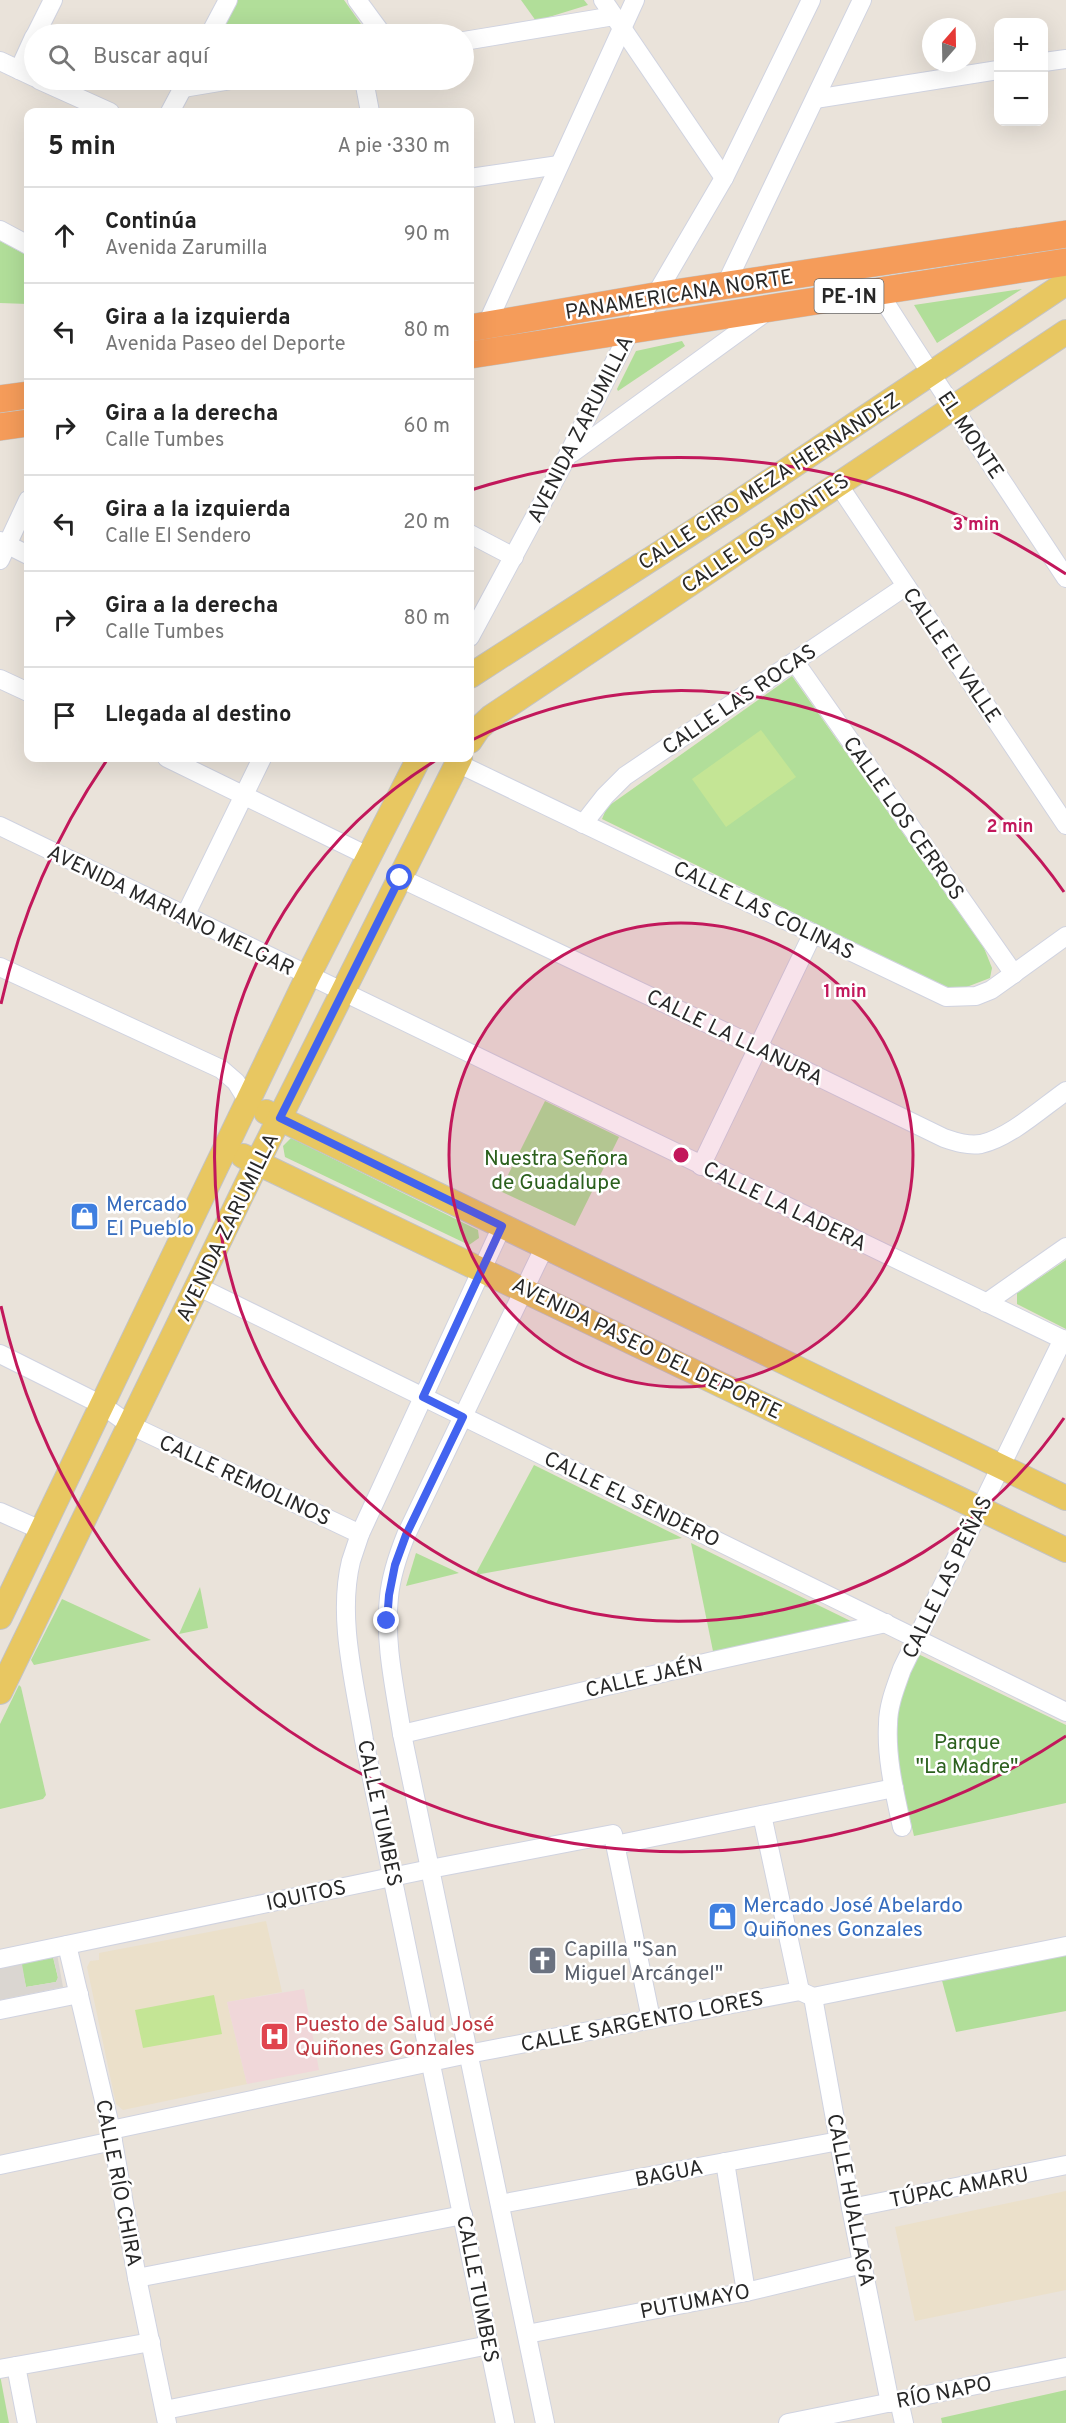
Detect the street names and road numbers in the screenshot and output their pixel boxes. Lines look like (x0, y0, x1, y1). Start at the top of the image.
street label: PANAMERICANA NORTE (563, 264, 795, 327)
road number: PE-1N (814, 279, 884, 313)
street label: AVENIDA ZARUMILLA (522, 331, 640, 528)
street label: CALLE CIRO MEZA HERNANDEZ (634, 387, 906, 577)
street label: EL MONTE (931, 387, 1009, 485)
street label: CALLE LOS MONTES (677, 468, 855, 600)
street label: CALLE EL VALLE (896, 583, 1006, 729)
street label: CALLE LAS ROCAS (658, 639, 822, 762)
street label: CALLE LOS CERROS (836, 732, 970, 906)
street label: AVENIDA MARIANO MELGAR (42, 840, 298, 983)
street label: CALLE LAS COLINAS (668, 856, 858, 967)
street label: CALLE LA LLANURA (642, 984, 827, 1093)
street label: AVENIDA ZARUMILLA (171, 1129, 286, 1327)
street label: CALLE LA LADERA (698, 1156, 871, 1259)
street label: AVENIDA PASEO DEL DEPORTE (507, 1272, 786, 1427)
street label: CALLE REMOLINOS (154, 1430, 335, 1533)
street label: CALLE EL SENDERO (539, 1446, 724, 1555)
street label: CALLE LAS PEÑAS (897, 1492, 1000, 1664)
street label: CALLE JAÉN (583, 1651, 706, 1705)
street label: CALLE TUMBES (350, 1737, 407, 1889)
street label: IQUITOS (264, 1875, 349, 1918)
street label: CALLE SARGENTO LORES (519, 1986, 766, 2059)
street label: CALLE RÍO CHIRA (88, 2097, 148, 2269)
street label: CALLE HUALLAGA (820, 2112, 880, 2289)
street label: BAGUA (633, 2155, 706, 2194)
street label: TÚPAC AMARU (887, 2161, 1031, 2215)
street label: CALLE TUMBES (449, 2213, 504, 2365)
street label: PUTUMAYO (638, 2279, 753, 2326)
street label: RÍO NAPO (894, 2370, 994, 2416)

